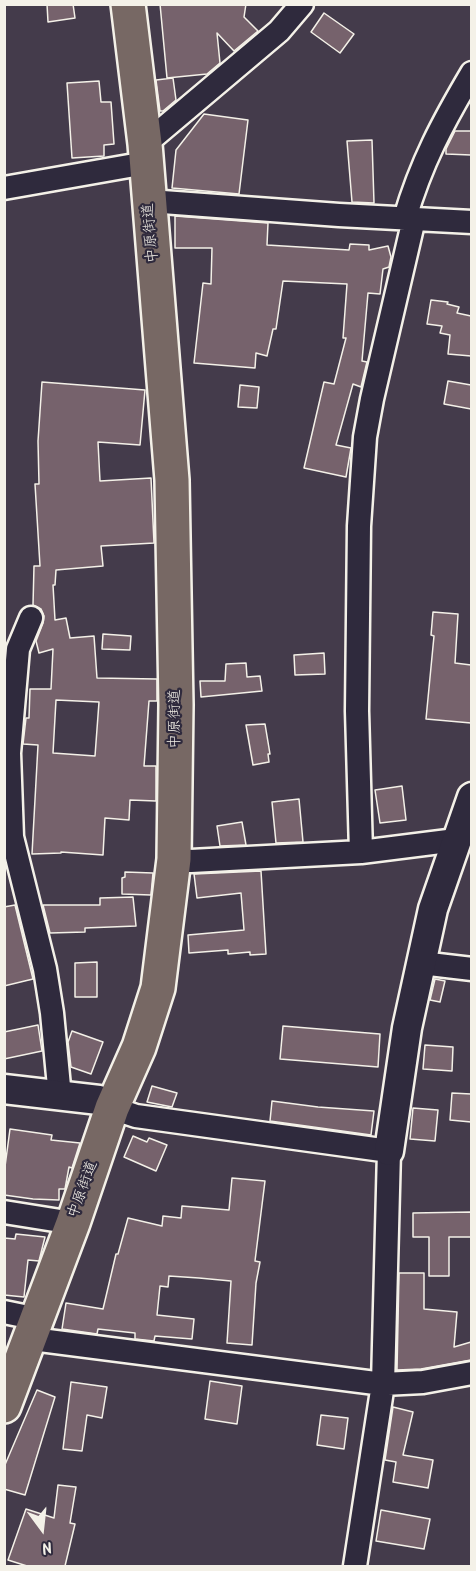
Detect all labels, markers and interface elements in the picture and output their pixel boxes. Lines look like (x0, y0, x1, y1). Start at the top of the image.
street label: 中原街道 (140, 202, 164, 264)
street label: 中原街道 (167, 689, 185, 749)
street label: 中原街道 (65, 1159, 103, 1221)
north arrow (12, 1499, 72, 1559)
text: N (39, 1533, 55, 1560)

